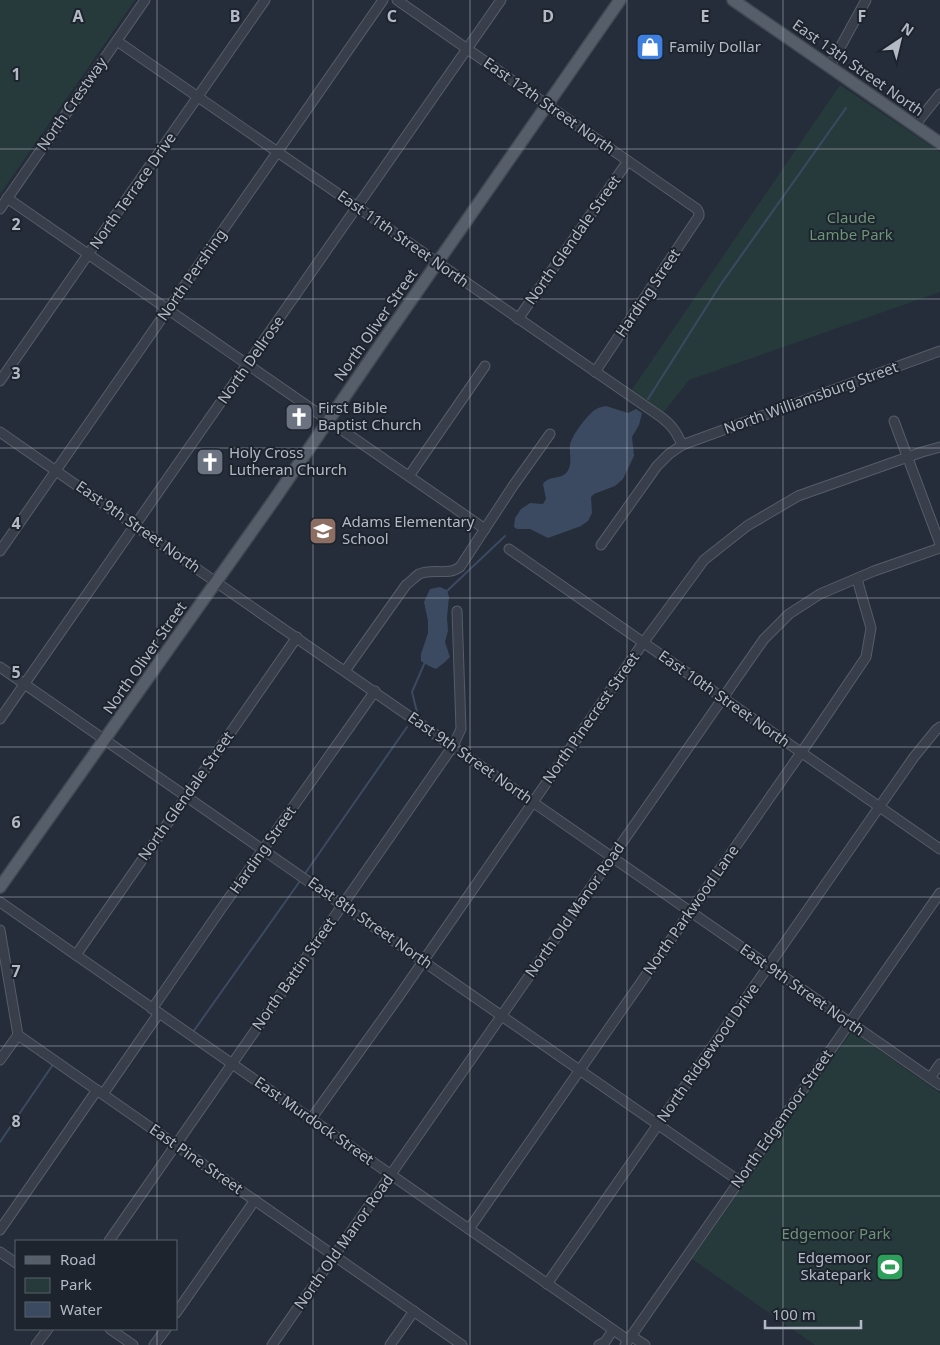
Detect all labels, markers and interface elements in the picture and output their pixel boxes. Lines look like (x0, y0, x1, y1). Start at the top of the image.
text: A (72, 5, 84, 27)
text: B (230, 5, 240, 27)
text: C (387, 5, 397, 27)
text: D (542, 5, 554, 27)
text: E (701, 5, 710, 27)
text: F (858, 5, 866, 27)
north arrow (875, 15, 925, 65)
street label: East 13th Street North (789, 16, 927, 120)
shop icon: Family Dollar (635, 32, 665, 62)
place label: Family Dollar (669, 36, 761, 56)
street label: East 12th Street North (480, 52, 619, 158)
street label: North Crestway (32, 53, 111, 154)
text: 1 (11, 63, 21, 85)
street label: North Terrace Drive (84, 128, 180, 253)
street label: North Glendale Street (520, 170, 625, 308)
street label: East 11th Street North (334, 185, 473, 291)
park label: Claude Lambe Park (809, 207, 893, 244)
text: 2 (11, 213, 21, 235)
street label: North Pershing (152, 225, 230, 324)
street label: Harding Street (610, 244, 685, 341)
street label: North Oliver Street (329, 264, 422, 385)
street label: North Dellrose (212, 311, 288, 407)
street label: North Williamsburg Street (721, 356, 901, 438)
text: 3 (11, 362, 21, 384)
place label: First Bible Baptist Church (318, 397, 422, 434)
church icon: First Bible Baptist Church (284, 402, 314, 432)
place label: Holy Cross Lutheran Church (229, 442, 347, 479)
church icon: Holy Cross Lutheran Church (195, 447, 225, 477)
street label: East 9th Street North (72, 476, 205, 577)
place label: Adams Elementary School (342, 511, 475, 548)
text: 4 (11, 512, 21, 534)
school or university icon: Adams Elementary School (308, 516, 338, 546)
street label: North Oliver Street (98, 597, 191, 718)
street label: East 10th Street North (655, 645, 794, 751)
street label: North Pinecrest Street (537, 647, 643, 787)
text: 5 (11, 661, 21, 683)
street label: East 9th Street North (404, 707, 537, 808)
street label: North Glendale Street (133, 726, 238, 864)
street label: Harding Street (225, 801, 300, 897)
text: 6 (11, 811, 21, 833)
street label: North Old Manor Road (520, 838, 628, 981)
street label: North Parkwood Lane (638, 841, 743, 978)
street label: East 8th Street North (304, 872, 437, 973)
street label: North Battin Street (247, 913, 340, 1034)
street label: East 9th Street North (736, 939, 869, 1040)
text: 7 (11, 960, 21, 982)
street label: North Ridgewood Drive (652, 979, 763, 1126)
street label: North Edgemoor Street (726, 1045, 837, 1192)
street label: East Murdock Street (251, 1071, 379, 1169)
text: 8 (11, 1110, 21, 1132)
street label: East Pine Street (146, 1119, 248, 1198)
street label: North Old Manor Road (289, 1170, 397, 1313)
park label: Edgemoor Park (781, 1223, 891, 1243)
legend (15, 1240, 178, 1330)
place label: Edgemoor Skatepark (797, 1247, 871, 1284)
text: Road (60, 1249, 96, 1269)
sports icon: Edgemoor Skatepark (875, 1252, 905, 1282)
text: Park (60, 1274, 92, 1294)
scale bar (765, 1298, 861, 1330)
text: Water (60, 1299, 102, 1319)
text: 100 m (772, 1304, 816, 1324)

